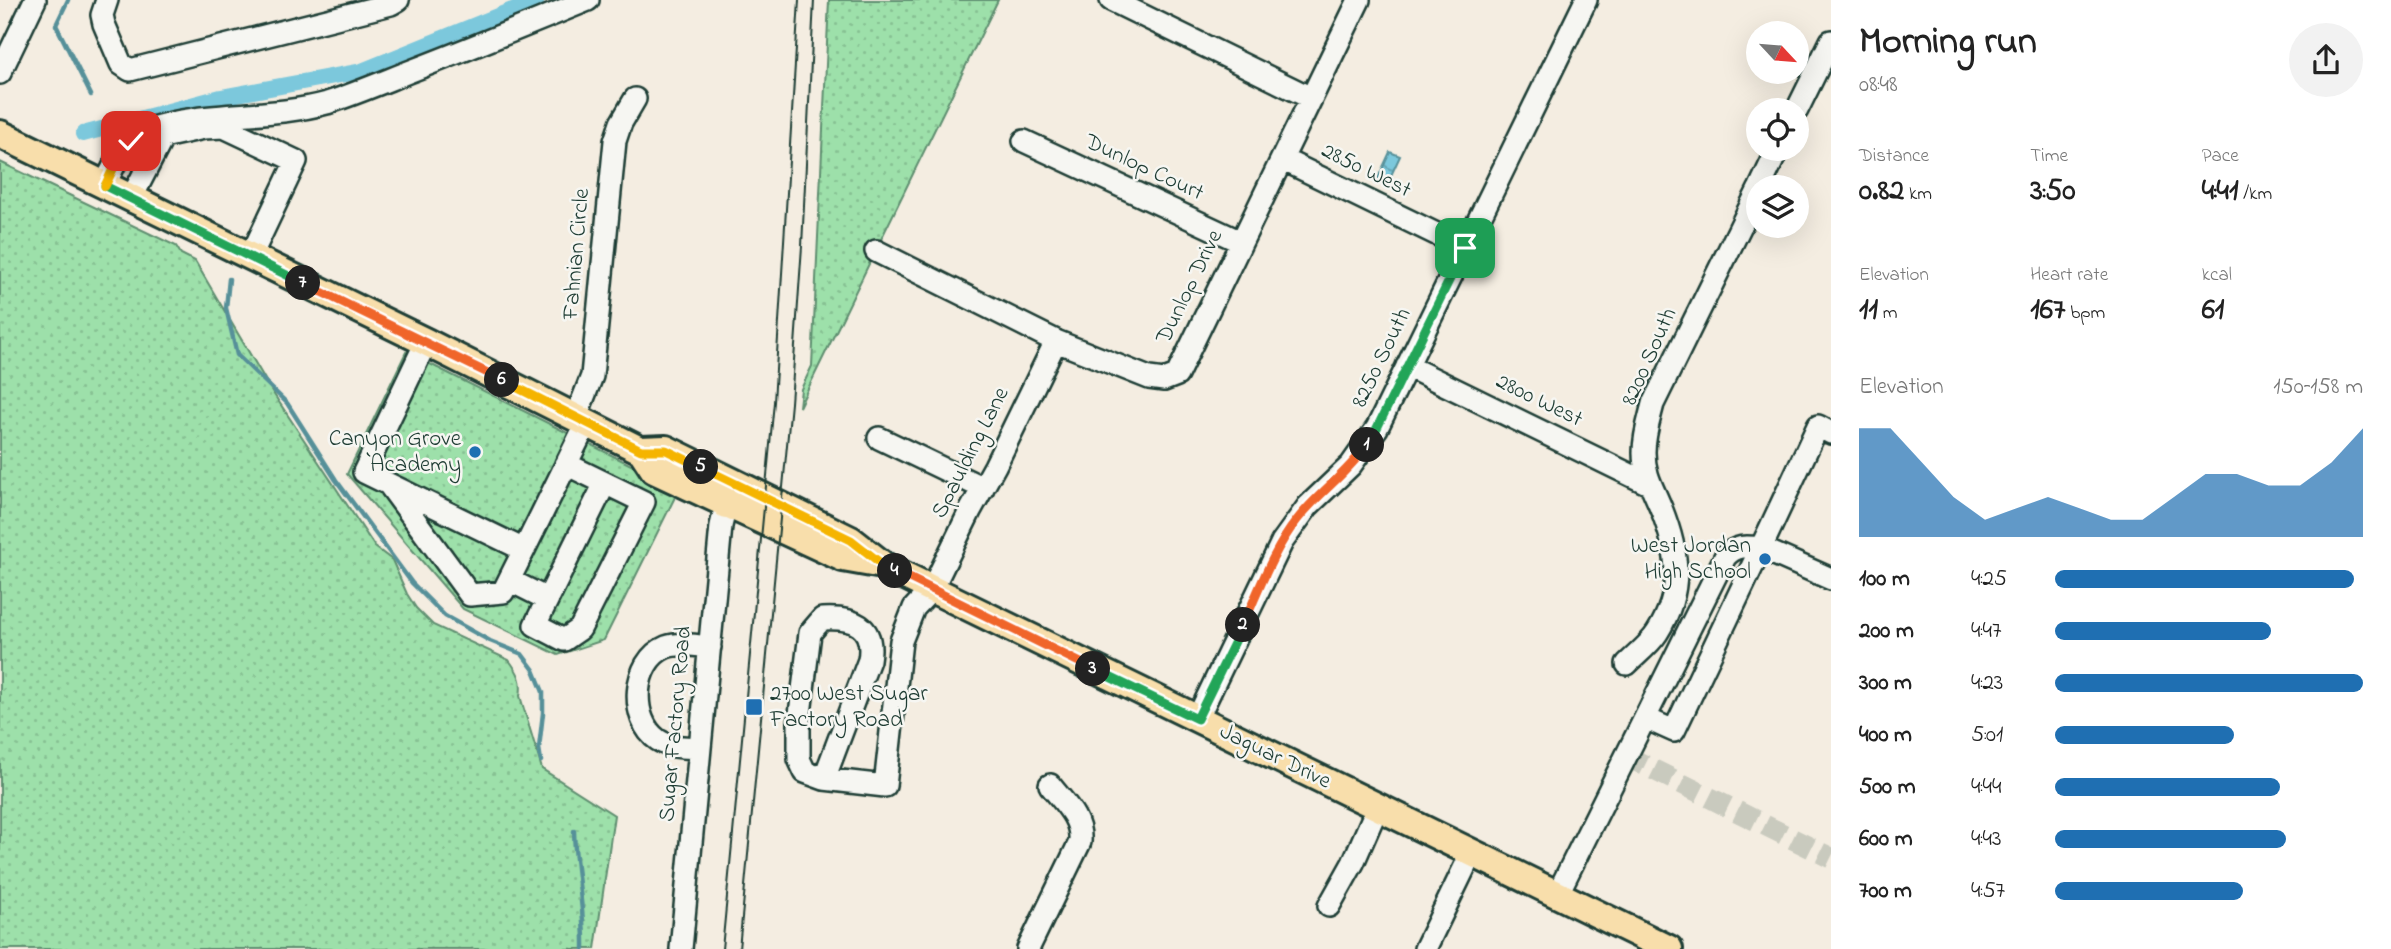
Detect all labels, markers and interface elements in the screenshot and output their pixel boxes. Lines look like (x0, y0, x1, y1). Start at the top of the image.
text: Morning run (1859, 15, 2037, 71)
north arrow (1746, 21, 1810, 84)
map controls (1746, 21, 1809, 238)
button: share (2289, 23, 2363, 97)
text: 08:48 (1859, 69, 1898, 102)
button: locate (1746, 98, 1809, 161)
pin (101, 111, 161, 171)
icon: check (112, 122, 150, 160)
street label: Dunlop Court (1078, 126, 1209, 210)
street label: 2850 West (1315, 135, 1417, 207)
text: Distance (1859, 143, 1929, 170)
text: Time (2030, 143, 2068, 170)
text: Pace (2202, 143, 2239, 170)
text: 0.82 (1859, 170, 1904, 214)
text: 3:50 (2030, 170, 2075, 214)
text: 4:41 (2202, 170, 2238, 214)
button: layers (1746, 175, 1809, 238)
text: km (1904, 181, 1932, 208)
text: /km (2238, 181, 2272, 208)
street label: Fahnian Circle (555, 186, 599, 322)
pin (1435, 218, 1495, 278)
street label: Dunlop Drive (1148, 224, 1232, 351)
icon: arrive (1446, 229, 1484, 267)
text: Elevation (1859, 262, 1929, 289)
text: Heart rate (2030, 262, 2108, 289)
text: kcal (2202, 262, 2232, 289)
pin: 7 (286, 266, 320, 300)
text: 7 (299, 269, 306, 296)
text: 11 (1859, 289, 1878, 333)
text: 167 (2030, 289, 2065, 333)
text: 61 (2202, 289, 2224, 333)
text: m (1878, 300, 1898, 327)
text: bpm (2065, 300, 2105, 327)
street label: 8250 South (1344, 303, 1420, 413)
street label: 8200 South (1614, 303, 1686, 411)
pin: 6 (484, 362, 520, 398)
text: 6 (497, 366, 506, 393)
street label: 2800 West (1490, 366, 1588, 436)
text: Elevation (1859, 371, 1944, 404)
text: 150–158 m (2273, 371, 2363, 404)
street label: Spaulding Lane (924, 381, 1020, 525)
place label: Canyon Grove Academy (329, 423, 462, 484)
pin: 1 (1350, 428, 1384, 462)
text: 1 (1363, 431, 1370, 458)
marker: Canyon Grove Academy (467, 444, 483, 460)
pin: 5 (684, 449, 718, 484)
text: 5 (695, 453, 706, 480)
place label: West Jordan High School (1631, 530, 1751, 590)
marker: West Jordan High School (1757, 551, 1773, 567)
pin: 4 (878, 554, 912, 588)
text: 4 (891, 557, 898, 584)
text: 100 m (1859, 563, 1910, 596)
text: 4:25 (1971, 563, 2007, 596)
pin: 2 (1226, 608, 1260, 642)
text: 2 (1238, 611, 1247, 638)
text: 200 m (1859, 615, 1914, 648)
text: 4:47 (1971, 615, 2001, 648)
street label: Sugar Factory Road (651, 625, 703, 823)
pin: 3 (1076, 652, 1110, 686)
text: 3 (1089, 655, 1096, 682)
text: 300 m (1859, 667, 1912, 700)
text: 4:23 (1971, 667, 2003, 700)
place label: 2700 West Sugar Factory Road (769, 678, 928, 739)
marker: 2700 West Sugar Factory Road (744, 697, 764, 717)
street label: Jaguar Drive (1213, 716, 1337, 799)
text: 400 m (1859, 719, 1912, 752)
text: 5:01 (1971, 719, 2003, 752)
text: 500 m (1859, 771, 1916, 804)
text: 4:44 (1971, 771, 2001, 804)
text: 600 m (1859, 823, 1913, 856)
text: 4:43 (1971, 823, 2001, 856)
text: 700 m (1859, 875, 1912, 908)
text: 4:57 (1971, 875, 2005, 908)

